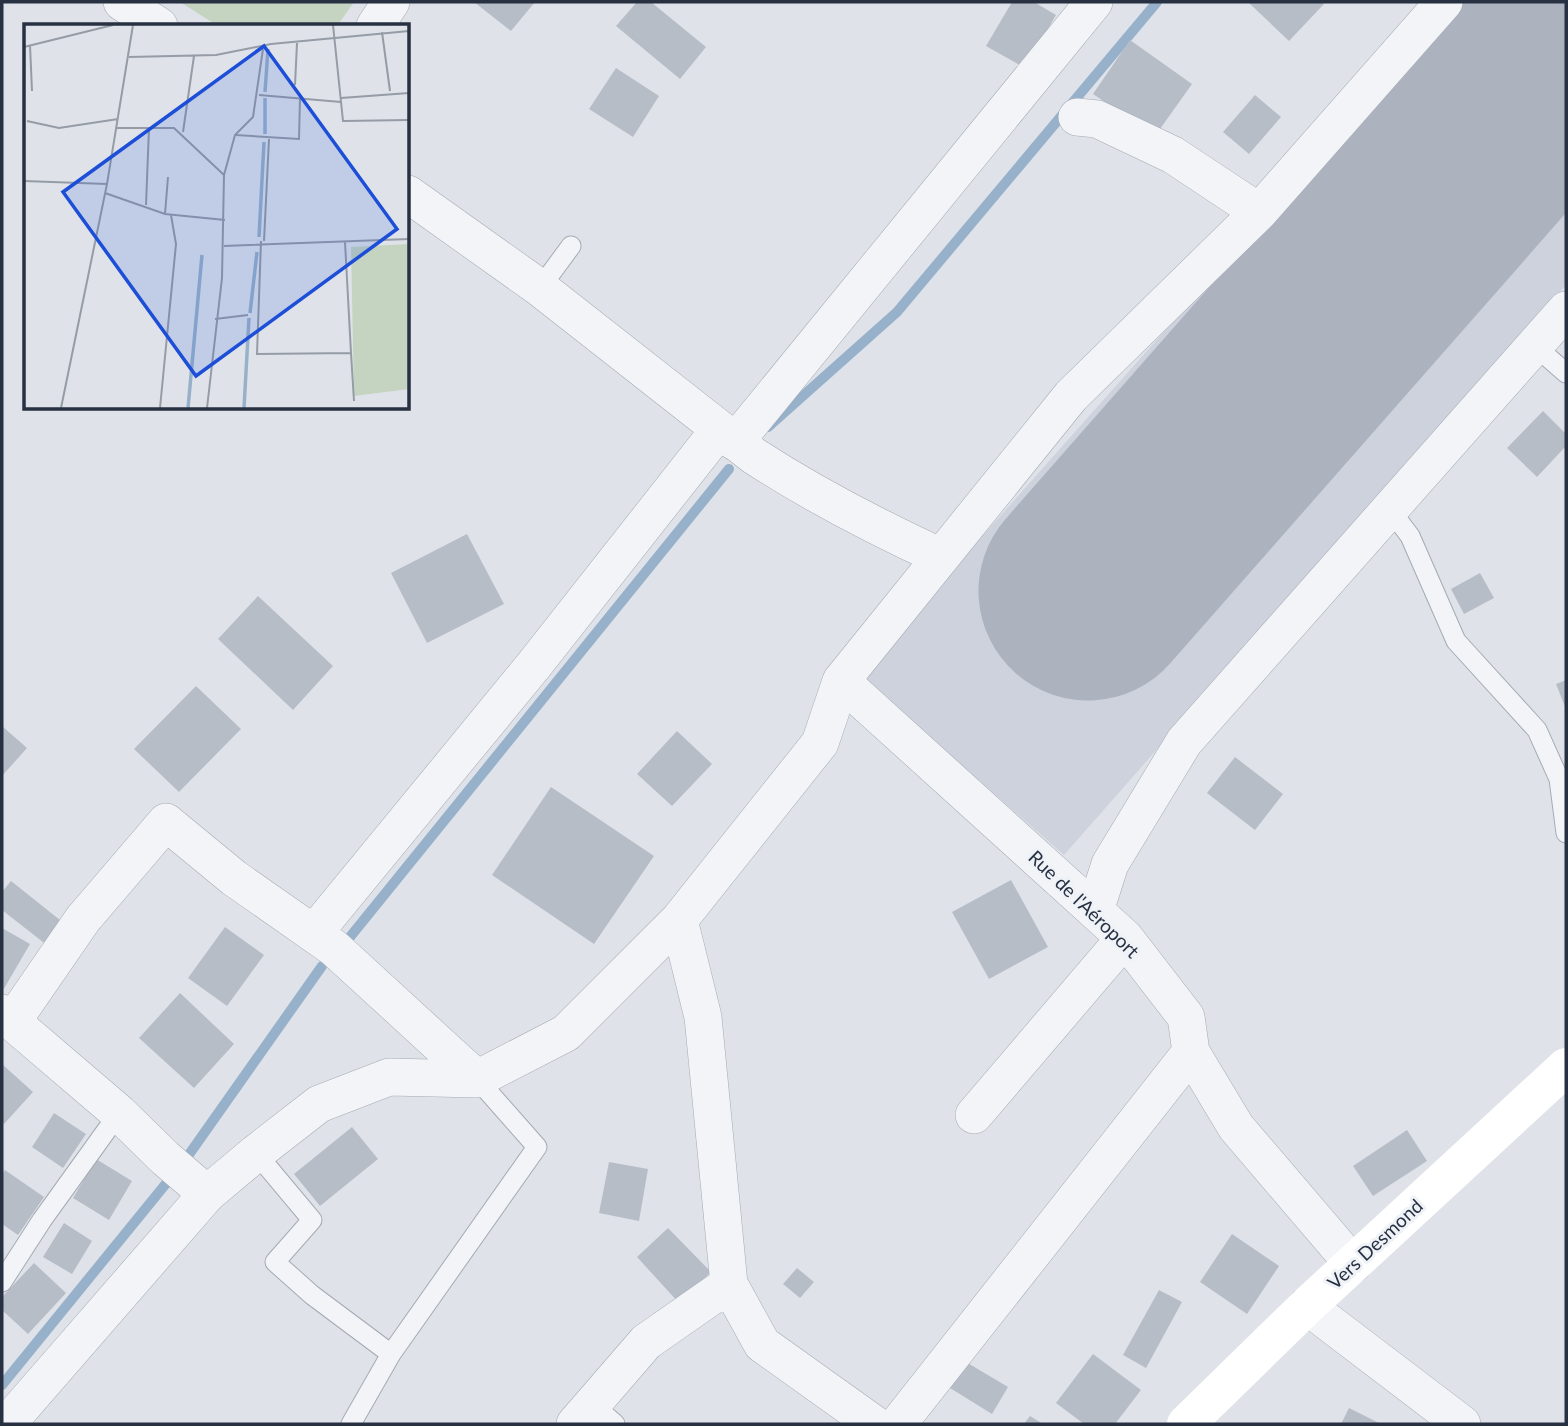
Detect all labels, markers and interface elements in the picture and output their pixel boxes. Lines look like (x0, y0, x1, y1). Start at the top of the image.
inset map (24, 24, 410, 410)
street label: Rue de l'Aéroport (1024, 845, 1145, 962)
street label: Vers Desmond (1322, 1194, 1427, 1294)

